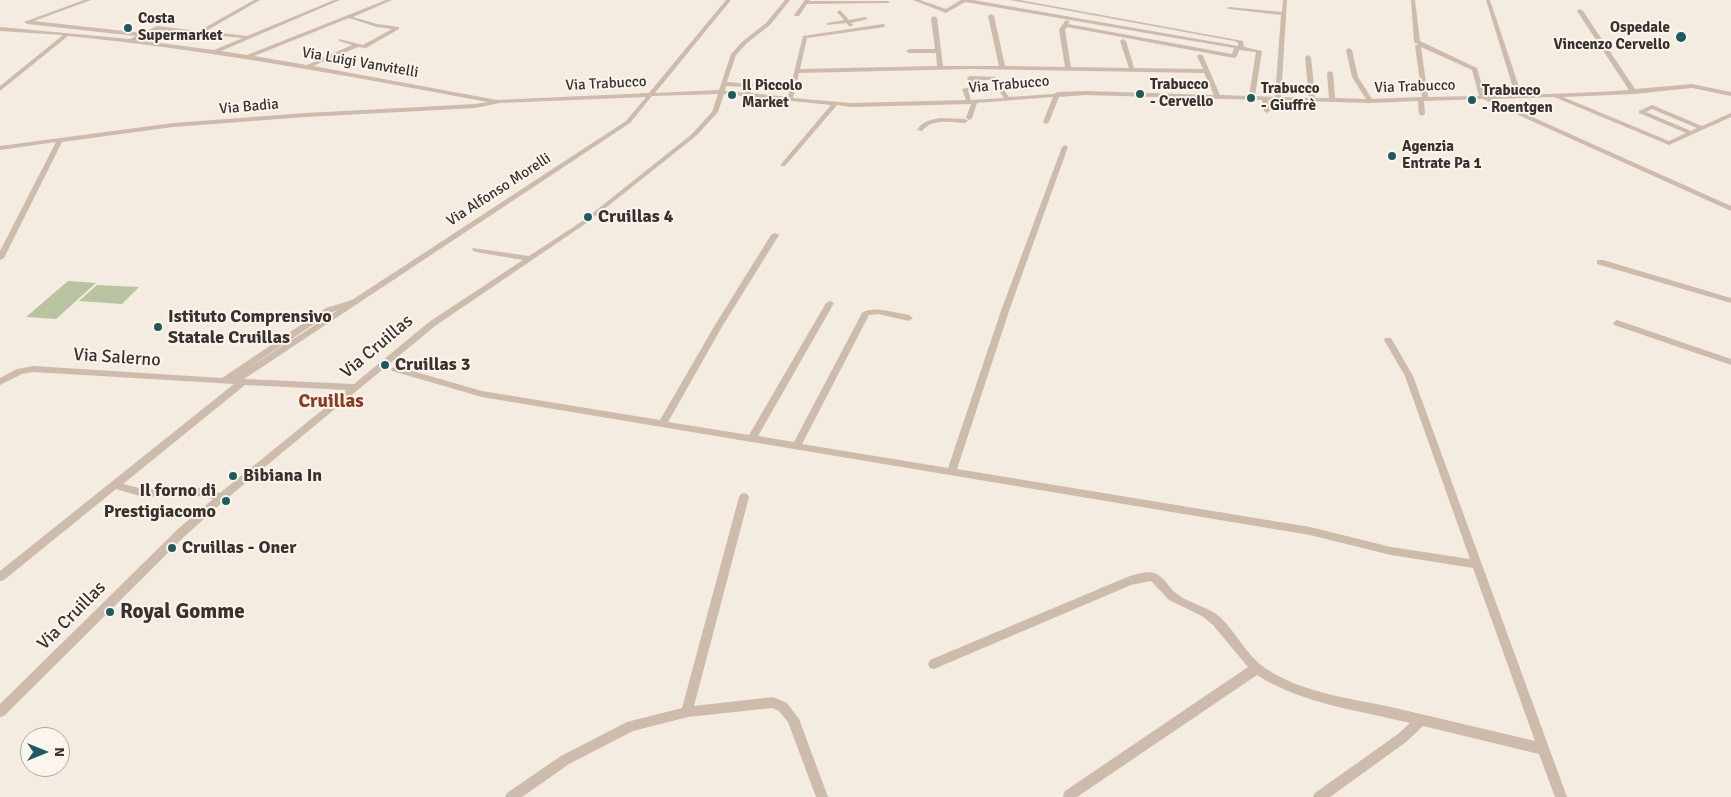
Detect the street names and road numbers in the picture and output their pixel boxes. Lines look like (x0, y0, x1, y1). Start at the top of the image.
street label: Via Luigi Vanvitelli (300, 44, 420, 82)
street label: Via Trabucco (968, 72, 1050, 98)
street label: Via Trabucco (565, 73, 647, 95)
street label: Via Trabucco (1374, 77, 1456, 97)
street label: Via Badia (218, 95, 280, 119)
street label: Via Alfonso Morelli (443, 150, 555, 230)
street label: Via Cruillas (336, 310, 418, 384)
street label: Via Salerno (73, 344, 161, 372)
street label: Via Cruillas (33, 577, 111, 655)

